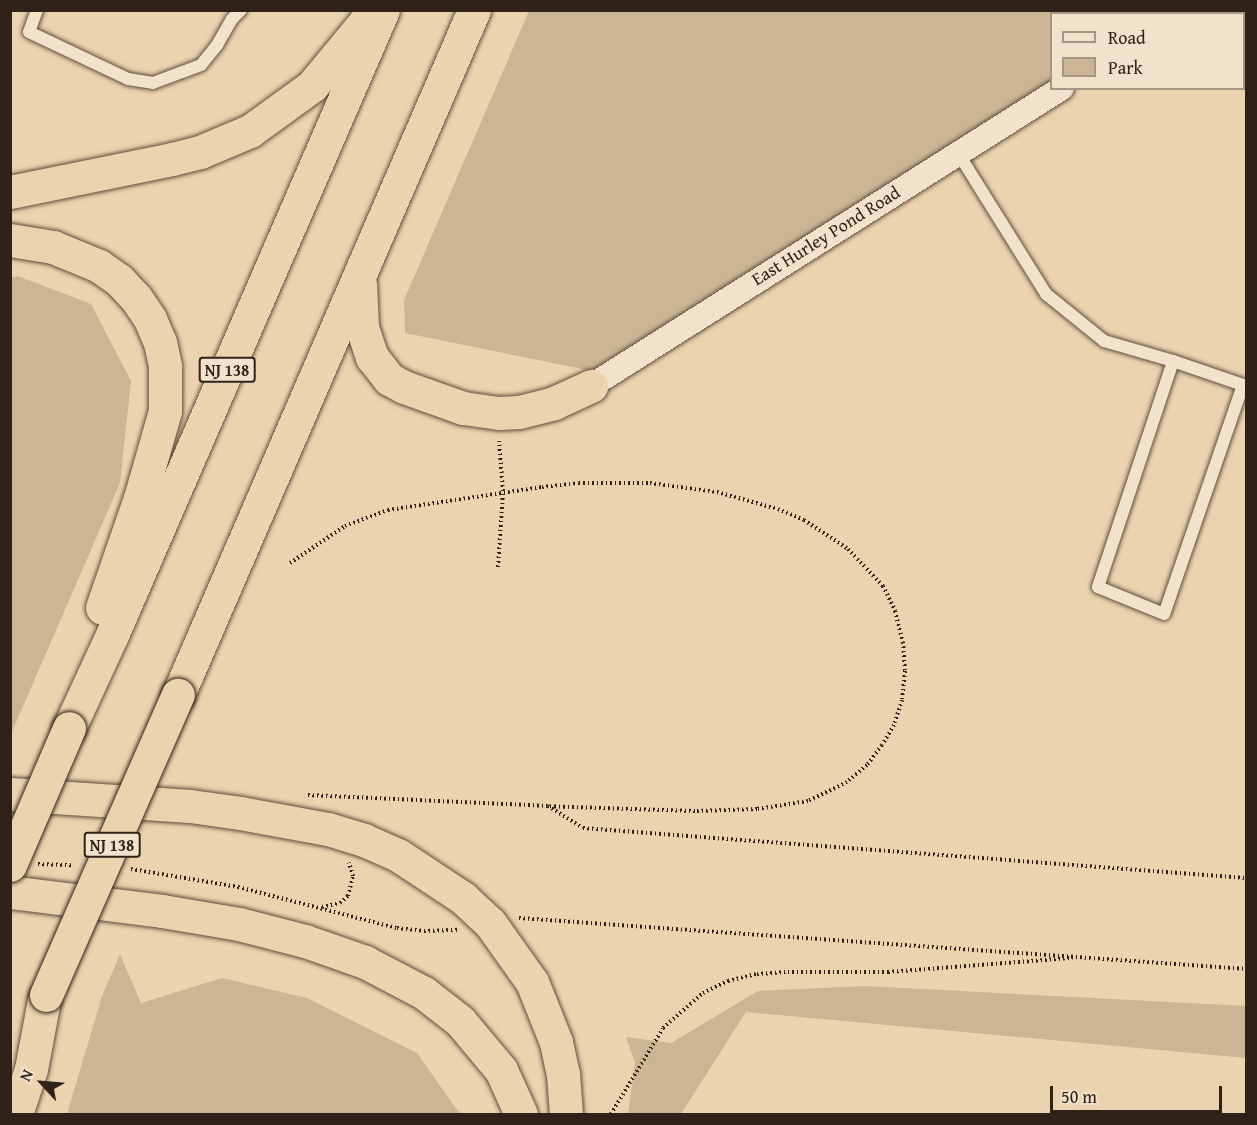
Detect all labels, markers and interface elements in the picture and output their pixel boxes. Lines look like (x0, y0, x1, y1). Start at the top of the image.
legend (1050, 12, 1245, 90)
text: Road (1108, 24, 1146, 51)
text: Park (1108, 54, 1143, 81)
street label: East Hurley Pond Road (748, 182, 904, 290)
road number: NJ 138 (198, 357, 256, 383)
road number: NJ 138 (84, 832, 140, 858)
north arrow (12, 1053, 72, 1113)
text: N (13, 1065, 39, 1085)
scale bar (1053, 1074, 1226, 1112)
text: 50 m (1061, 1083, 1097, 1110)

